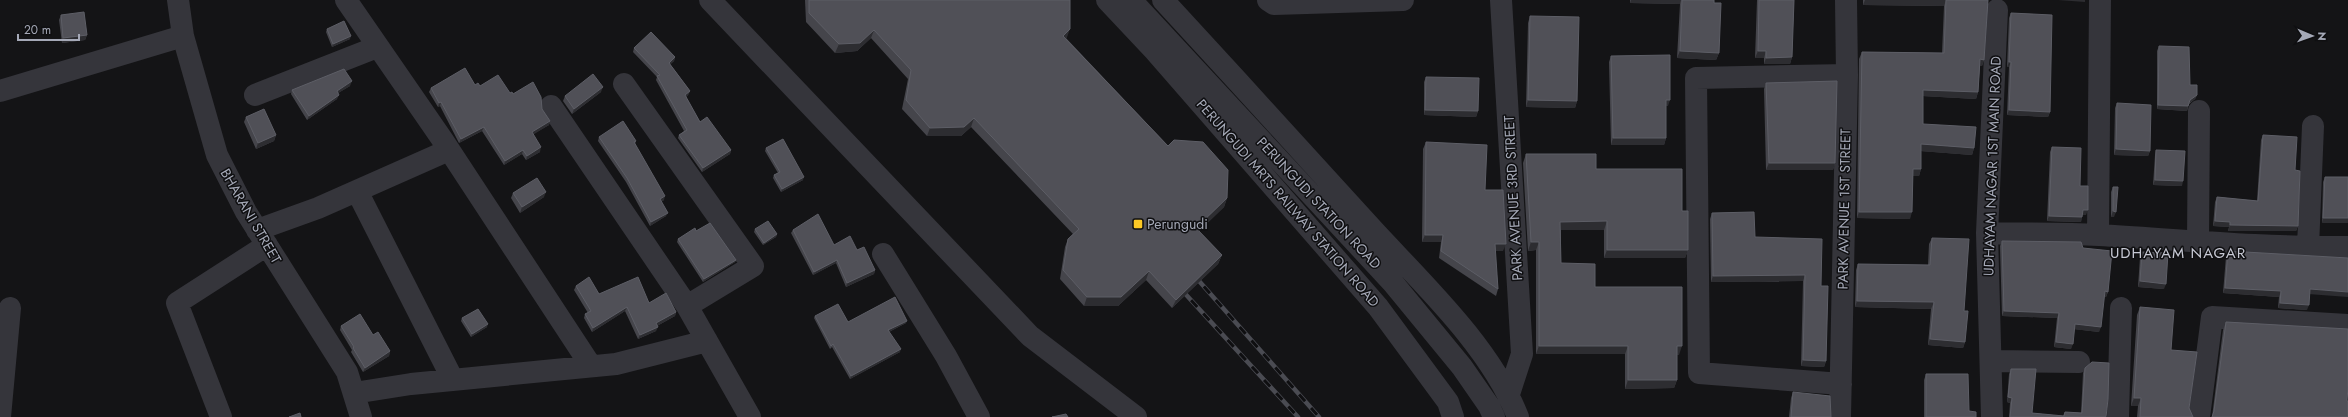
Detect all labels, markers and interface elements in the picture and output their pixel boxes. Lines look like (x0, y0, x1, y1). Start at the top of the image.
scale bar (18, 16, 79, 42)
north arrow (2292, 16, 2332, 56)
text: 20 m (24, 21, 51, 39)
text: N (2314, 32, 2330, 41)
street label: UDHAYAM NAGAR 1ST MAIN ROAD (1978, 56, 2006, 276)
street label: PERUNGUDI MRTS RAILWAY STATION ROAD (1192, 95, 1384, 311)
street label: PARK AVENUE 3RD STREET (1499, 114, 1527, 281)
street label: PARK AVENUE 1ST STREET (1833, 128, 1855, 290)
street label: PERUNGUDI STATION ROAD (1252, 133, 1386, 273)
street label: BHARANI STREET (216, 165, 287, 268)
place label: Perungudi (1147, 214, 1208, 234)
marker: Perungudi (1132, 218, 1144, 230)
district label: UDHAYAM NAGAR (2110, 242, 2246, 264)

